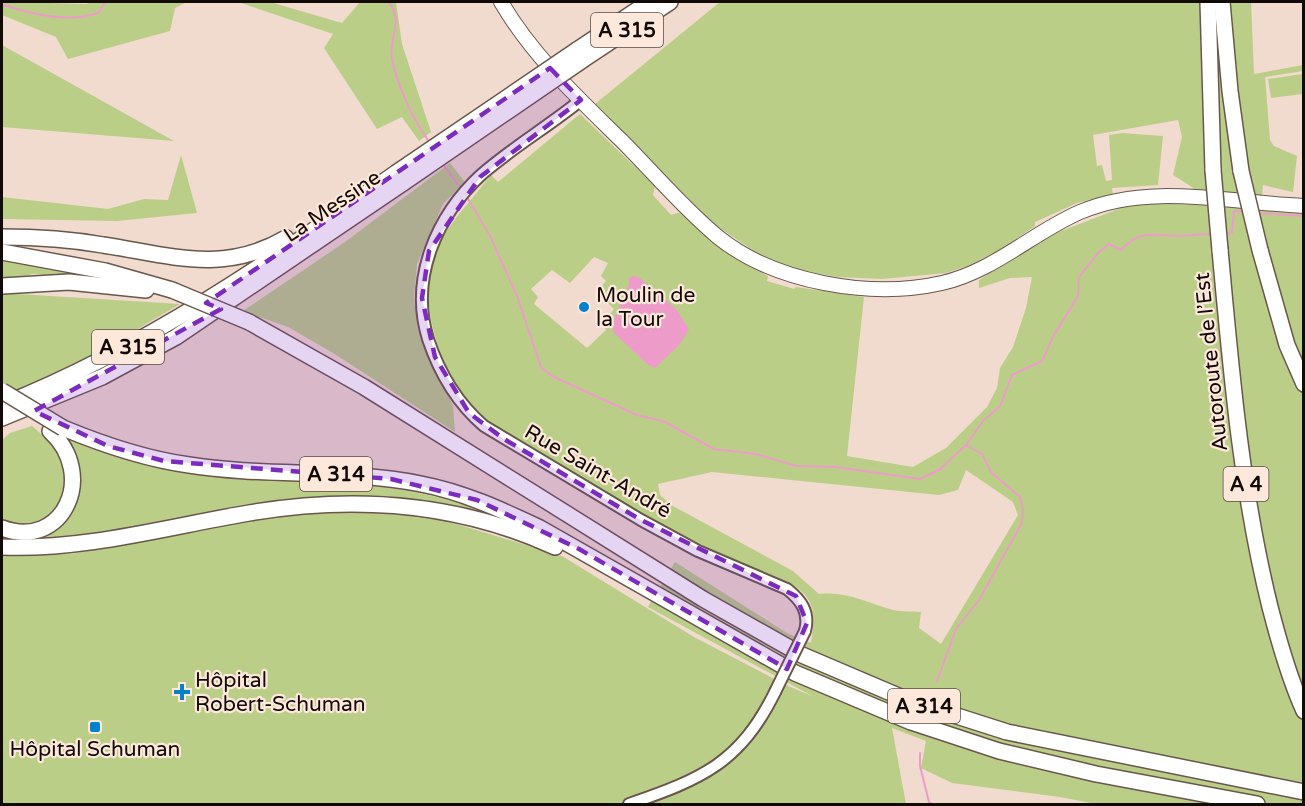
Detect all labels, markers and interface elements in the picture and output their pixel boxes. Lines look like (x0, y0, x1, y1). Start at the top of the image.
road number: A 315 (591, 13, 663, 47)
street label: La Messine (279, 165, 385, 248)
street label: Autoroute de l’Est (1190, 271, 1233, 452)
place label: Moulin de la Tour (596, 283, 696, 332)
marker: Moulin de la Tour (577, 300, 591, 314)
road number: A 315 (92, 330, 164, 364)
street label: Rue Saint-André (520, 419, 676, 524)
road number: A 314 (300, 457, 372, 491)
road number: A 4 (1224, 467, 1268, 501)
place label: Hôpital Robert-Schuman (195, 668, 366, 717)
marker: Hôpital Robert-Schuman (173, 683, 191, 701)
road number: A 314 (888, 689, 960, 723)
marker: Hôpital Schuman (88, 720, 102, 734)
place label: Hôpital Schuman (10, 737, 180, 762)

